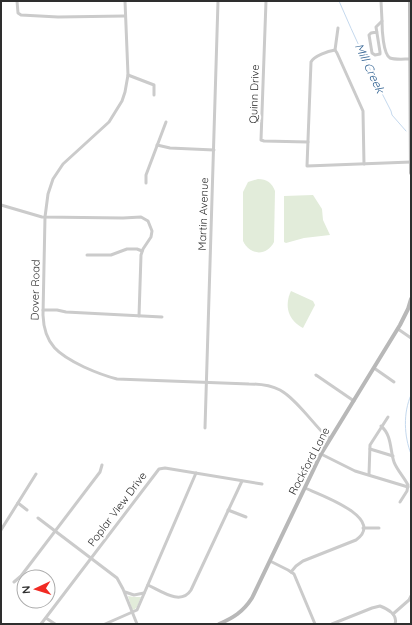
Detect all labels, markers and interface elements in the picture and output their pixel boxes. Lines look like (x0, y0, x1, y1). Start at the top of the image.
water label: Mill Creek (352, 41, 389, 97)
street label: Quinn Drive (246, 64, 262, 124)
street label: Martin Avenue (195, 177, 211, 251)
street label: Dover Road (27, 259, 43, 321)
street label: Rockford Lane (285, 425, 333, 497)
street label: Poplar View Drive (84, 469, 150, 549)
north arrow (16, 569, 56, 609)
text: N (19, 585, 33, 594)

